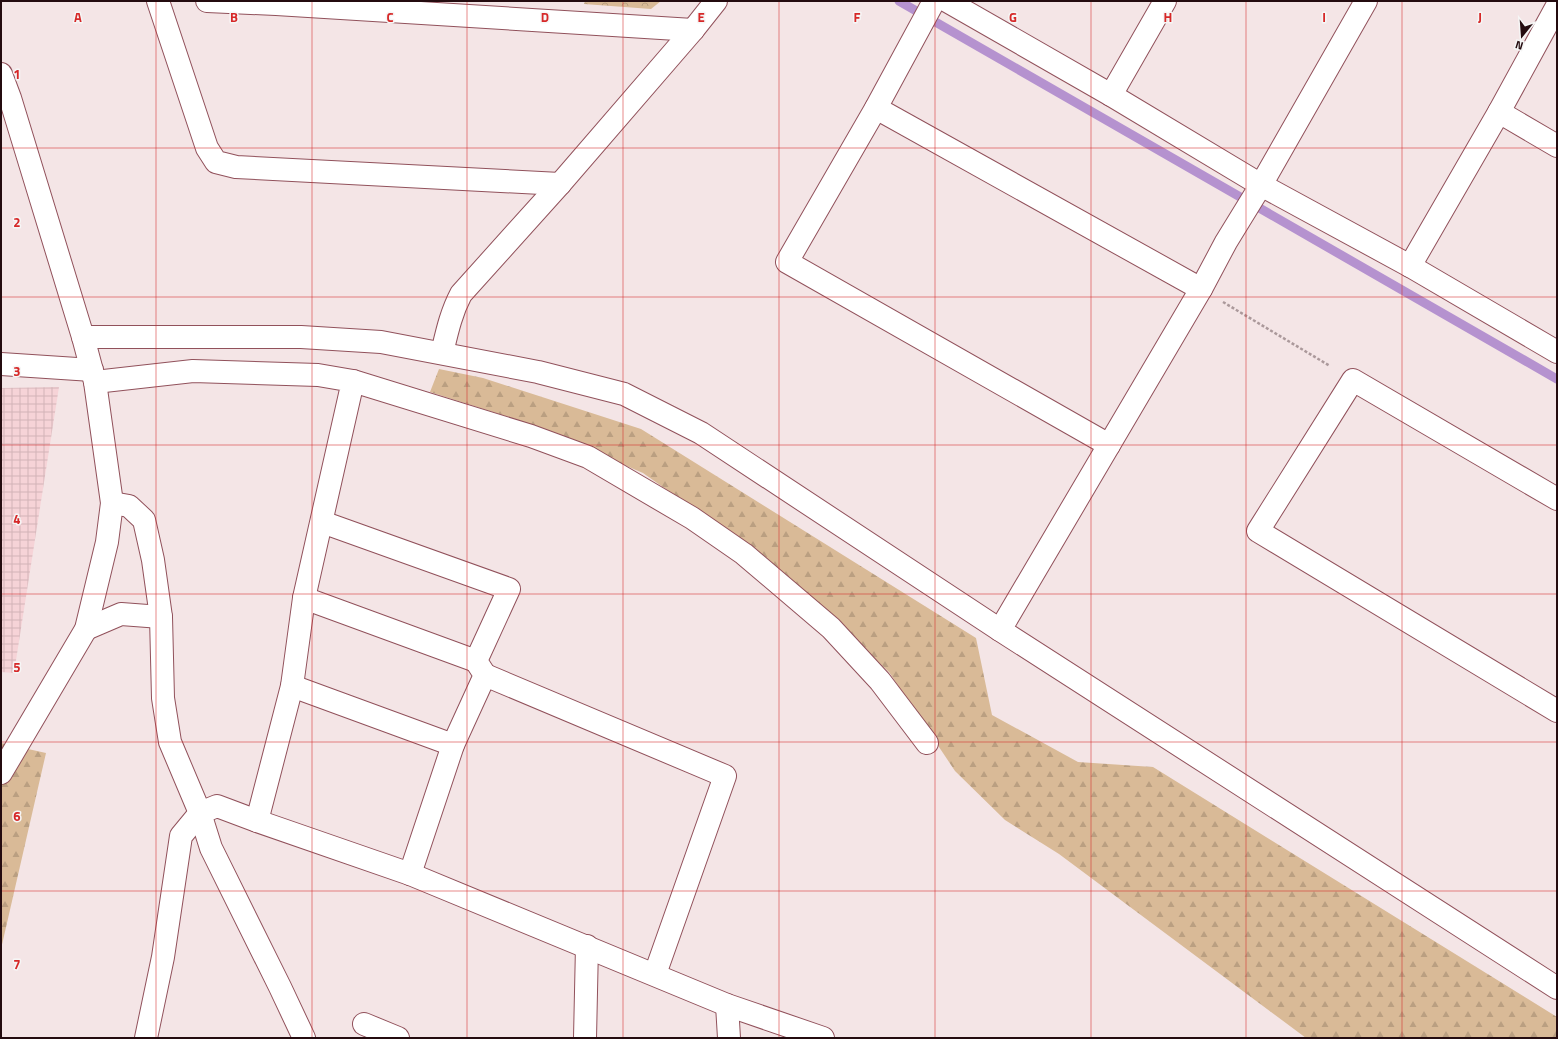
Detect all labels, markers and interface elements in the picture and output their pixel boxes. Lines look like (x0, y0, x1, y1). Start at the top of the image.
text: A (74, 7, 82, 27)
text: B (230, 7, 238, 27)
text: C (386, 7, 394, 27)
text: D (541, 7, 549, 27)
text: E (697, 7, 705, 27)
text: F (854, 7, 861, 27)
text: G (1009, 7, 1017, 27)
text: H (1164, 7, 1172, 27)
text: I (1322, 7, 1326, 27)
text: J (1478, 7, 1482, 27)
north arrow (1502, 16, 1542, 56)
text: N (1513, 37, 1525, 54)
text: 1 (13, 64, 21, 84)
text: 2 (13, 212, 21, 232)
text: 3 (13, 361, 21, 381)
text: 4 (13, 509, 21, 529)
text: 5 (13, 657, 21, 677)
text: 6 (13, 806, 21, 826)
text: 7 (13, 954, 21, 974)

